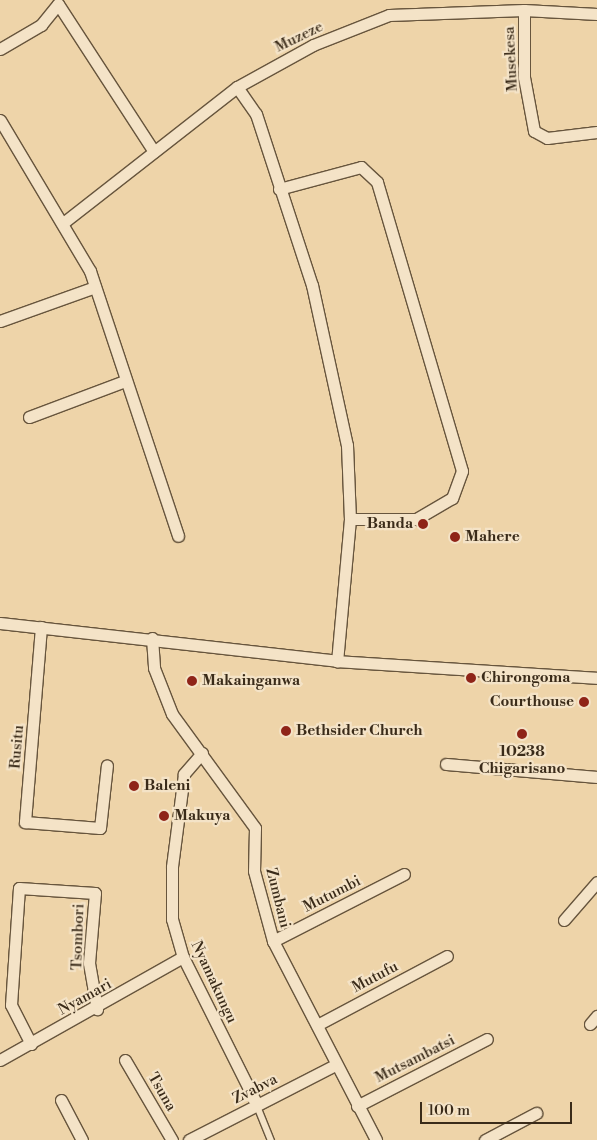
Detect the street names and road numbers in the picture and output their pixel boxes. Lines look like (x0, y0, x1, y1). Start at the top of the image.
street label: Muzeze (272, 18, 326, 56)
street label: Musekesa (500, 26, 522, 92)
street label: Rusitu (6, 724, 28, 770)
street label: Zumbani (262, 866, 294, 930)
street label: Mutumbi (300, 872, 364, 916)
street label: Tsombori (68, 903, 88, 971)
street label: Nyamakungu (187, 938, 241, 1026)
street label: Mutufu (349, 957, 401, 997)
street label: Nyamari (55, 975, 115, 1019)
street label: Mutsambatsi (372, 1031, 458, 1087)
street label: Tsuna (144, 1070, 180, 1114)
street label: Zvabva (230, 1070, 280, 1108)

